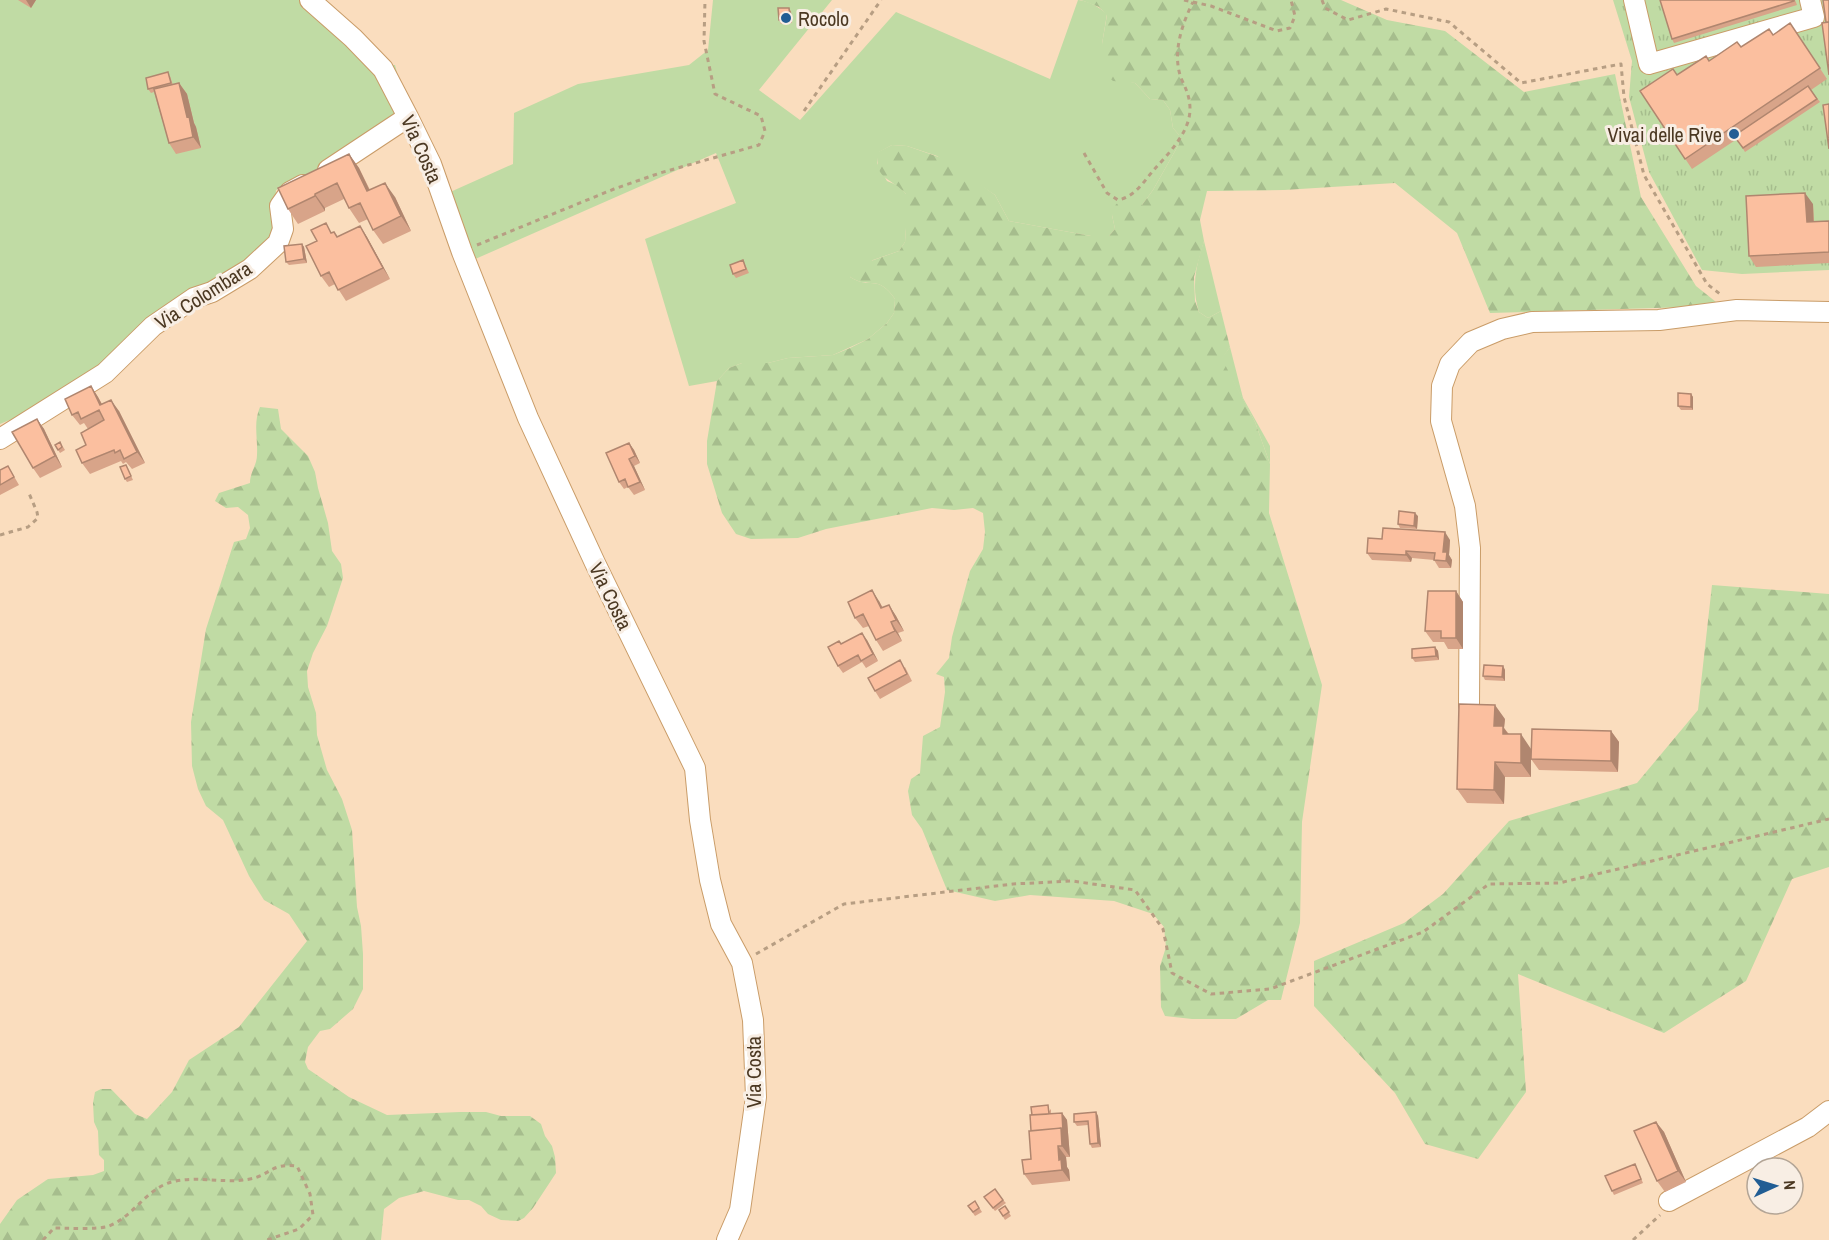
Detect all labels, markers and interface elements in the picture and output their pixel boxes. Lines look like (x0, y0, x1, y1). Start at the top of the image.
place label: Rocolo (798, 5, 849, 32)
marker: Rocolo (779, 11, 793, 25)
street label: Via Costa (395, 111, 449, 187)
place label: Vivai delle Rive (1607, 121, 1722, 148)
marker: Vivai delle Rive (1727, 127, 1741, 141)
street label: Via Colombara (150, 255, 256, 335)
street label: Via Costa (583, 558, 639, 634)
street label: Via Costa (740, 1036, 767, 1108)
north arrow (1745, 1156, 1805, 1216)
text: N (1779, 1179, 1801, 1190)

